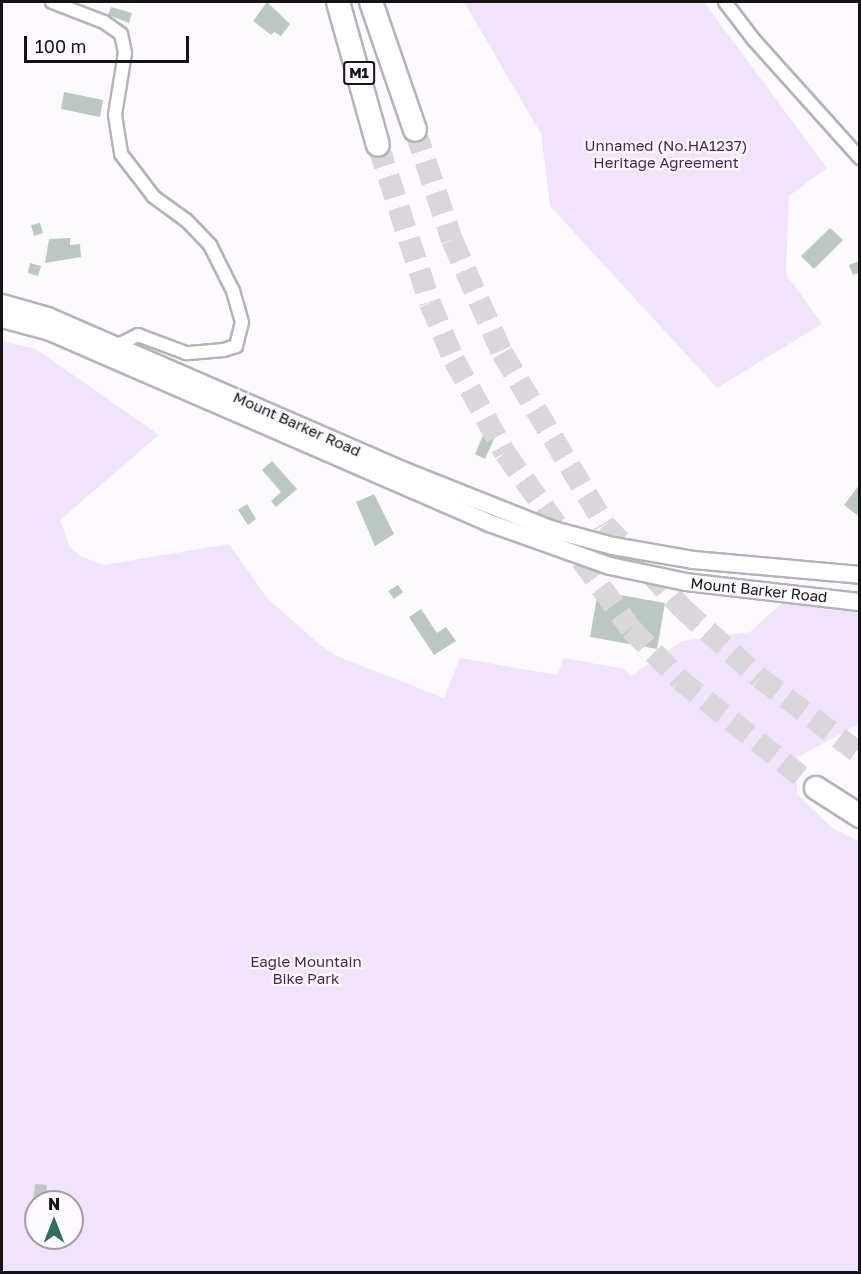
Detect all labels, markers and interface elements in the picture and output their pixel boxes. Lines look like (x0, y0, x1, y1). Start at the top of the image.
scale bar (27, 24, 192, 62)
text: 100 m (35, 35, 86, 57)
road number: M1 (342, 62, 376, 84)
park label: Unnamed (No.HA1237) Heritage Agreement (585, 136, 747, 171)
street label: Mount Barker Road (231, 388, 363, 460)
street label: Mount Barker Road (690, 574, 828, 606)
park label: Eagle Mountain Bike Park (250, 952, 362, 987)
north arrow (24, 1190, 84, 1250)
text: N (48, 1194, 60, 1214)

